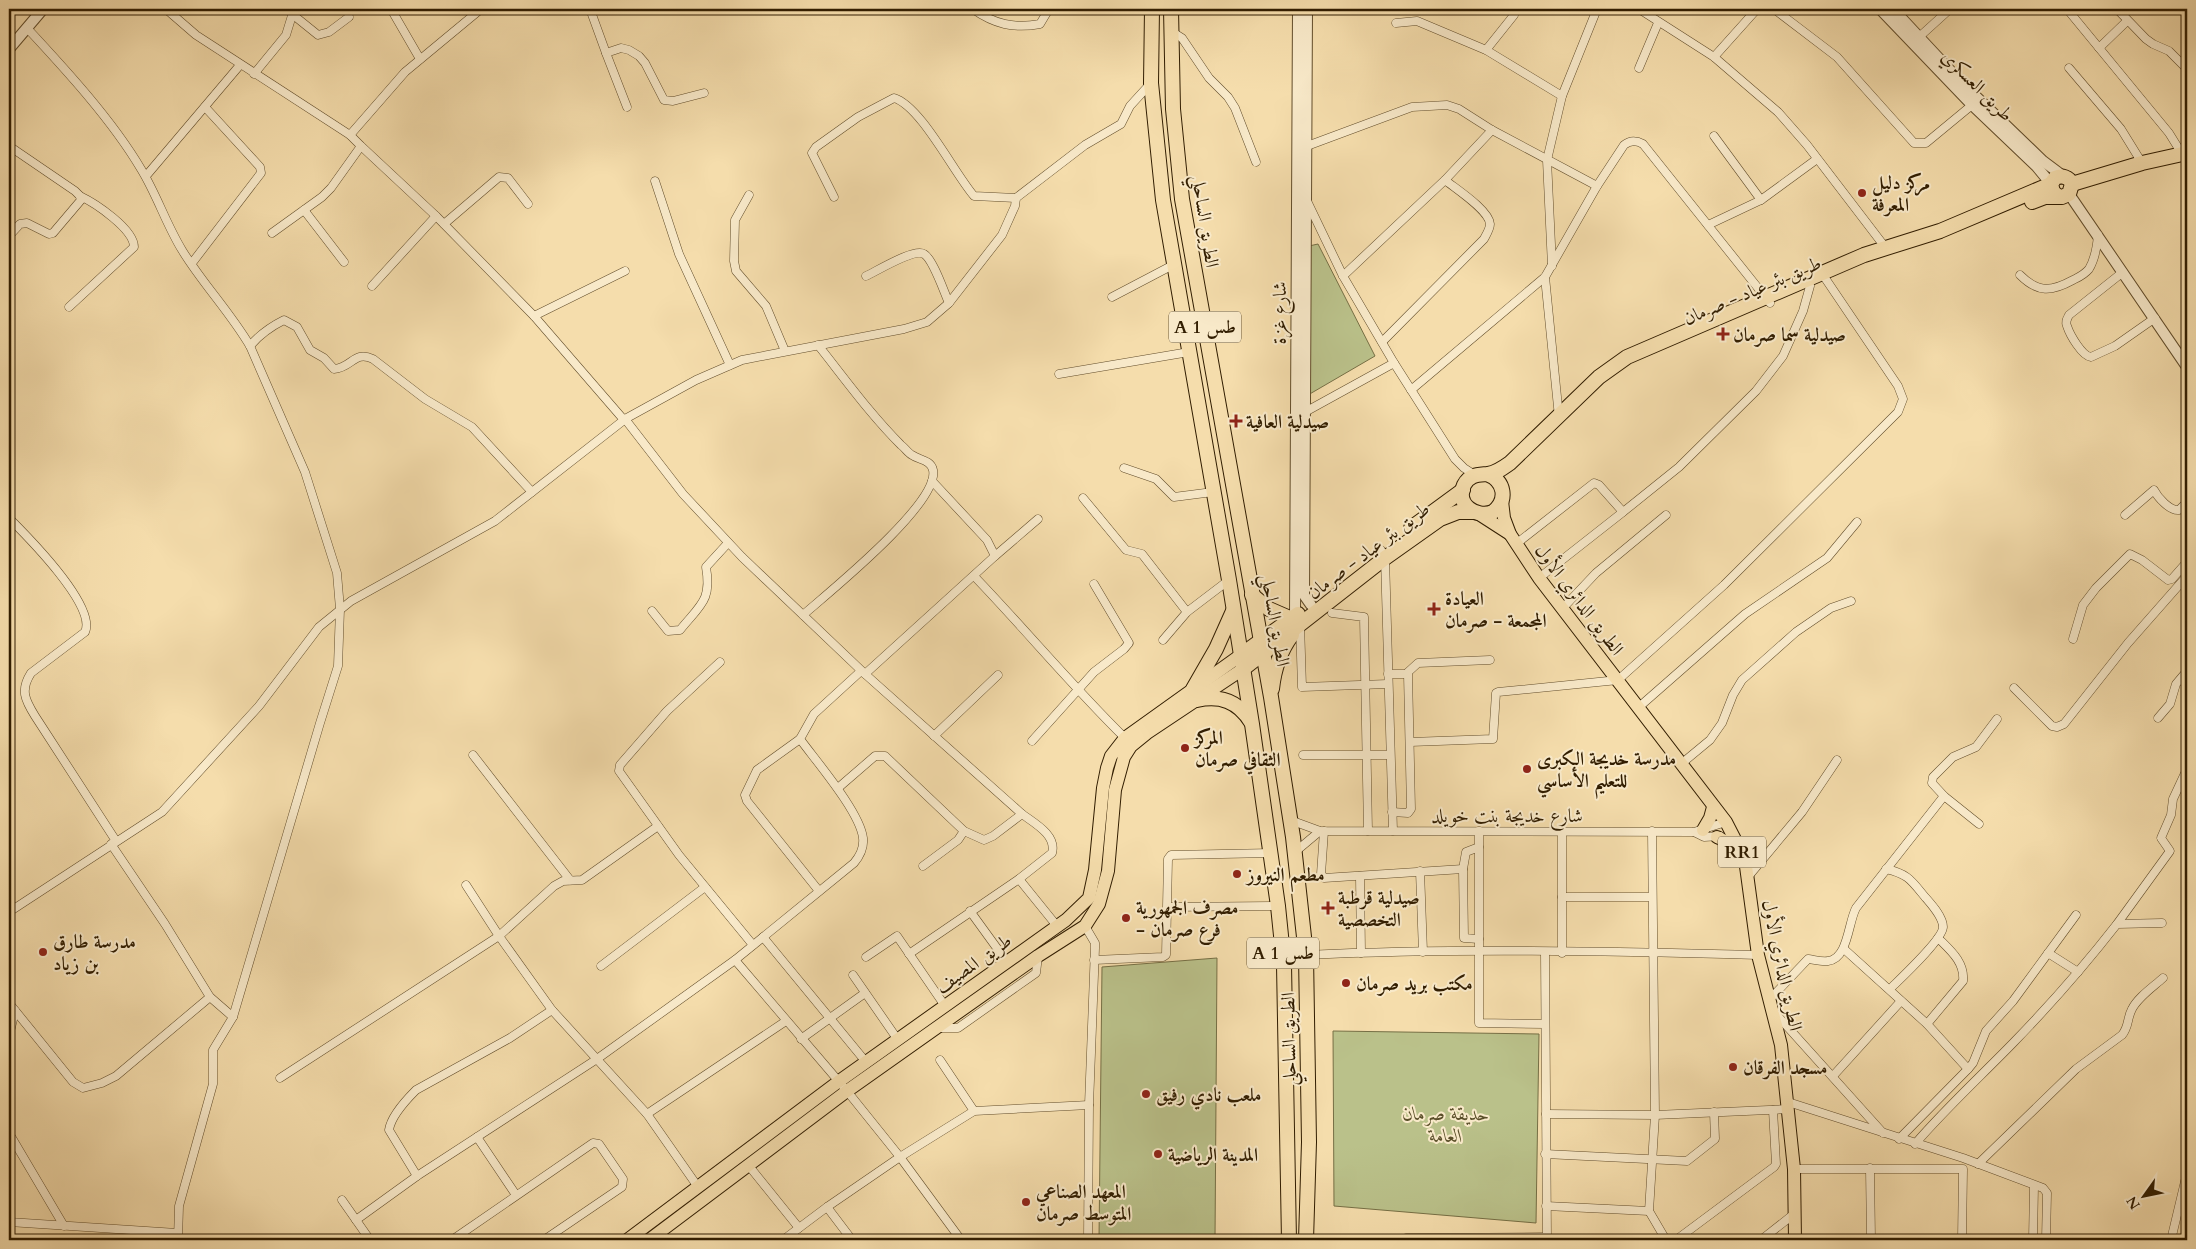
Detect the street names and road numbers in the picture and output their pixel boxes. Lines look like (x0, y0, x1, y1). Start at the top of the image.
street label: طريق العسكري (1934, 44, 2019, 129)
street label: الطريق الساحلي (1180, 173, 1225, 270)
street label: طريق بئر عياد - صرمان (1679, 250, 1825, 332)
street label: شارع غزة (1267, 281, 1295, 345)
road number: A 1 طس (1169, 312, 1241, 342)
street label: طريق بئر عياد - صرمان (1302, 496, 1435, 606)
street label: الطريق الدائري الأول (1527, 538, 1631, 662)
street label: الطريق الساحلي (1249, 572, 1296, 669)
street label: شارع خديجة بنت خويلد (1431, 803, 1583, 831)
road number: RR1 (1718, 836, 1766, 868)
street label: الطريق الدائري الأول (1753, 897, 1810, 1034)
street label: طريق المصيف (930, 928, 1017, 1000)
road number: A 1 طس (1247, 938, 1319, 968)
street label: الطريق الساحلي (1275, 992, 1308, 1086)

